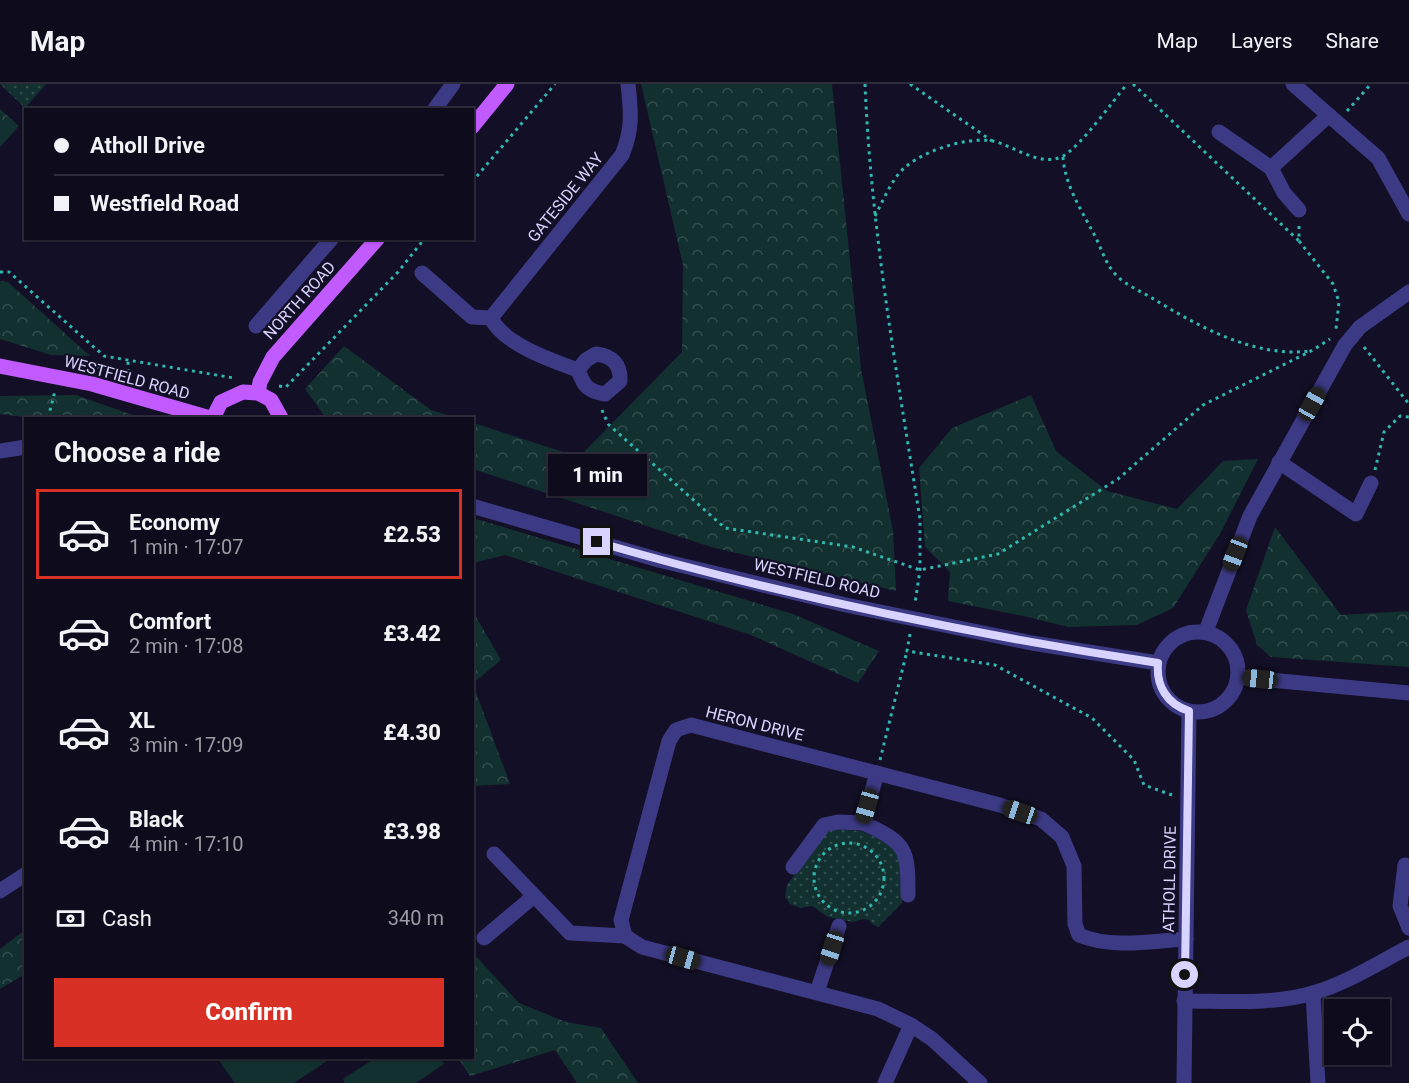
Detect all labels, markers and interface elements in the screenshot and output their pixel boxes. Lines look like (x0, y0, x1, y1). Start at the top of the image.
text: Map (30, 25, 85, 58)
text: Map (1156, 29, 1198, 53)
text: Layers (1231, 29, 1292, 53)
text: Share (1325, 29, 1379, 53)
text: Atholl Drive (90, 133, 205, 158)
street label: GATESIDE WAY (524, 148, 607, 246)
text: Westfield Road (90, 191, 239, 216)
street label: NORTH ROAD (259, 257, 339, 343)
street label: WESTFIELD ROAD (62, 352, 192, 403)
car (1295, 384, 1329, 424)
text: Choose a ride (54, 437, 220, 469)
callout: 1 min (548, 455, 646, 497)
text: 1 min (572, 463, 623, 487)
icon: car (57, 507, 111, 561)
text: Economy (129, 510, 220, 535)
text: £2.53 (383, 522, 441, 547)
route end (583, 528, 610, 555)
car (1220, 534, 1250, 574)
text: 1 min · 17:07 (129, 535, 244, 559)
street label: WESTFIELD ROAD (752, 555, 882, 602)
icon: car (57, 606, 111, 660)
text: Comfort (129, 609, 211, 634)
text: £3.42 (383, 621, 441, 646)
text: 2 min · 17:08 (129, 634, 244, 658)
car (1241, 668, 1279, 690)
street label: HERON DRIVE (704, 702, 806, 745)
icon: car (57, 705, 111, 759)
text: XL (129, 708, 155, 733)
text: £4.30 (383, 720, 441, 745)
text: 3 min · 17:09 (129, 733, 244, 757)
car (853, 786, 881, 826)
car (1000, 798, 1040, 826)
icon: car (57, 804, 111, 858)
text: Black (129, 807, 184, 832)
text: £3.98 (383, 819, 441, 844)
street label: ATHOLL DRIVE (1159, 826, 1180, 932)
text: 4 min · 17:10 (129, 832, 244, 856)
icon: cash (54, 902, 87, 935)
text: Cash (102, 906, 152, 931)
text: 340 m (388, 906, 444, 930)
car (818, 928, 846, 968)
car (663, 944, 703, 972)
route start (1171, 961, 1198, 988)
button: Confirm (54, 978, 444, 1047)
map controls (1324, 999, 1390, 1065)
button: locate (1324, 999, 1390, 1065)

